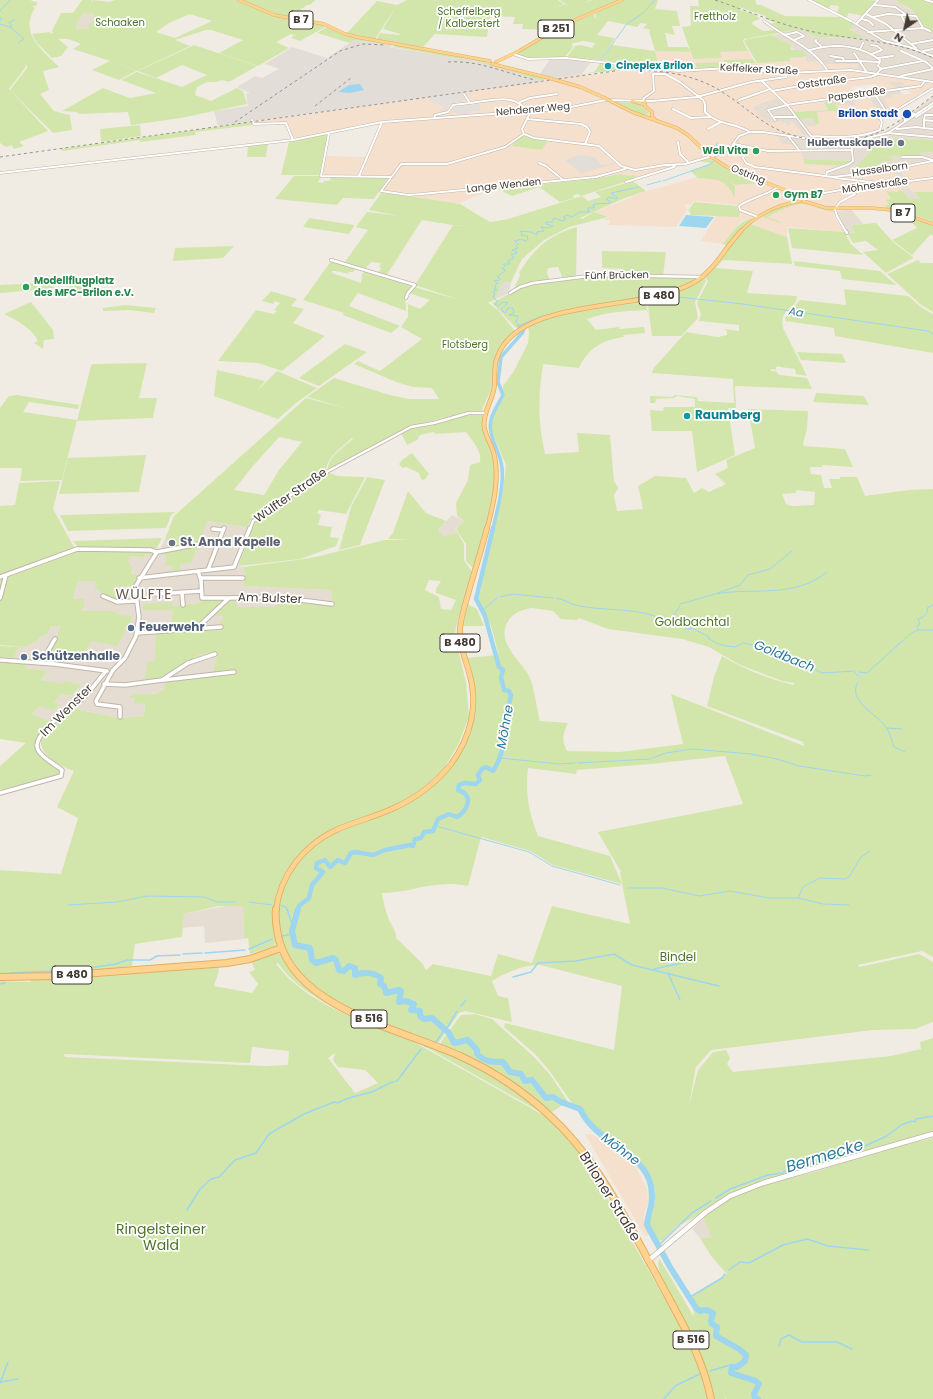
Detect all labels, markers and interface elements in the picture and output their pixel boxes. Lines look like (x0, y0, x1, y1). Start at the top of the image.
park label: Scheffelberg / Kalberstert (437, 6, 501, 30)
north arrow (885, 8, 925, 48)
road number: B 7 (289, 11, 313, 29)
park label: Frettholz (694, 11, 736, 23)
park label: Schaaken (95, 17, 145, 29)
road number: B 251 (538, 20, 574, 38)
text: N (890, 29, 906, 47)
place label: Cineplex Brilon (616, 60, 693, 72)
marker: Cineplex Brilon (603, 61, 613, 71)
street label: Keffelker Straße (720, 62, 798, 78)
street label: Oststraße (797, 74, 847, 92)
street label: Papestraße (828, 85, 886, 105)
street label: Nehdener Weg (495, 101, 571, 119)
place label: Brilon Stadt (838, 108, 898, 120)
marker: Brilon Stadt (901, 108, 913, 120)
place label: Hubertuskapelle (807, 137, 893, 149)
marker: Hubertuskapelle (896, 138, 906, 148)
place label: Well Vita (702, 145, 748, 157)
marker: Well Vita (751, 146, 761, 156)
street label: Hasselborn (851, 160, 909, 180)
street label: Ostring (729, 163, 767, 187)
street label: Möhnestraße (841, 175, 909, 197)
street label: Lange Wenden (466, 176, 542, 196)
place label: Gym B7 (784, 189, 823, 201)
marker: Gym B7 (771, 190, 781, 200)
road number: B 7 (891, 204, 915, 222)
street label: Fünf Brücken (585, 269, 649, 283)
place label: Modellflugplatz des MFC-Brilon e.V. (34, 275, 134, 298)
marker: Modellflugplatz des MFC-Brilon e.V. (21, 282, 31, 292)
road number: B 480 (639, 287, 679, 305)
water label: Aa (788, 305, 804, 321)
park label: Flotsberg (442, 339, 488, 351)
place label: Raumberg (695, 409, 761, 423)
marker: Raumberg (682, 411, 692, 421)
street label: Wülfter Straße (252, 466, 330, 526)
place label: St. Anna Kapelle (180, 536, 280, 550)
marker: St. Anna Kapelle (167, 538, 177, 548)
district label: WÜLFTE (116, 587, 172, 603)
street label: Am Bulster (238, 591, 302, 607)
park label: Goldbachtal (655, 616, 729, 630)
place label: Feuerwehr (139, 621, 205, 635)
marker: Feuerwehr (126, 623, 136, 633)
road number: B 480 (440, 634, 480, 652)
water label: Goldbach (751, 638, 817, 676)
place label: Schützenhalle (32, 650, 120, 664)
marker: Schützenhalle (19, 652, 29, 662)
street label: Im Wenster (38, 682, 96, 740)
water label: Möhne (494, 704, 518, 750)
park label: Bindel (660, 951, 696, 965)
road number: B 480 (52, 966, 92, 984)
road number: B 516 (351, 1010, 387, 1028)
water label: Möhne (598, 1130, 642, 1170)
water label: Bermecke (784, 1136, 866, 1178)
street label: Briloner Straße (575, 1149, 643, 1245)
park label: Ringelsteiner Wald (116, 1222, 206, 1254)
road number: B 516 (673, 1331, 709, 1349)

